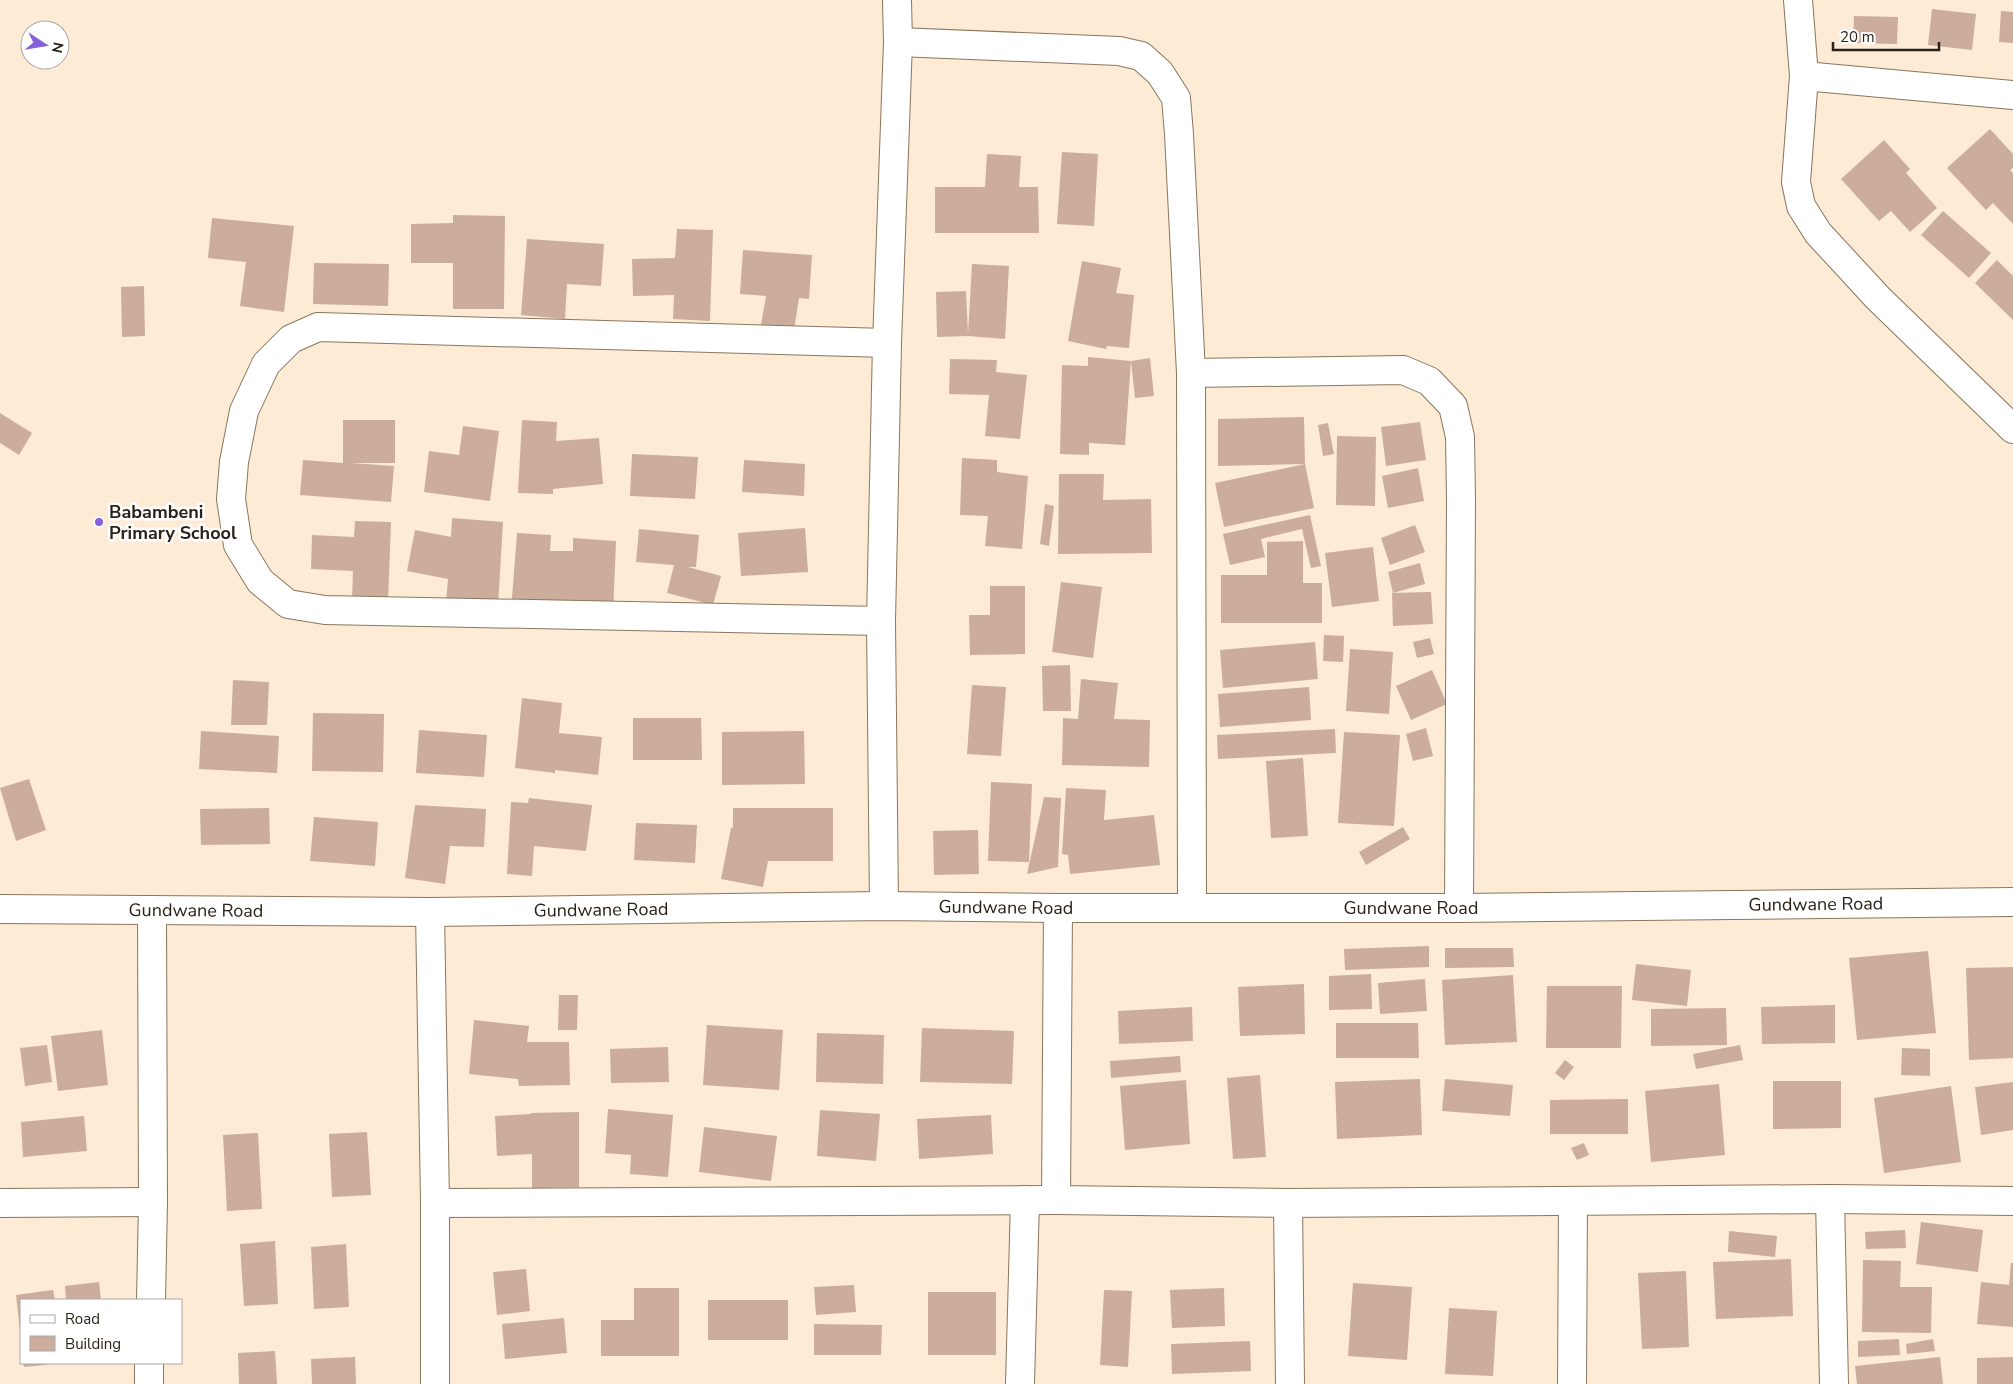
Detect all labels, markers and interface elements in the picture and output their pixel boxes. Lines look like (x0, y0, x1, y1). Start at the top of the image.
north arrow (20, 20, 70, 70)
scale bar (1833, 20, 1939, 52)
text: 20 m (1840, 27, 1875, 47)
text: N (47, 40, 68, 55)
place label: Babambeni Primary School (109, 500, 237, 545)
marker: Babambeni Primary School (93, 516, 105, 528)
street label: Gundwane Road (1748, 891, 1883, 917)
street label: Gundwane Road (938, 895, 1073, 920)
street label: Gundwane Road (1344, 896, 1478, 920)
street label: Gundwane Road (533, 897, 669, 923)
street label: Gundwane Road (129, 898, 263, 923)
legend (20, 1299, 182, 1364)
text: Road (65, 1309, 100, 1329)
text: Building (65, 1334, 121, 1354)

